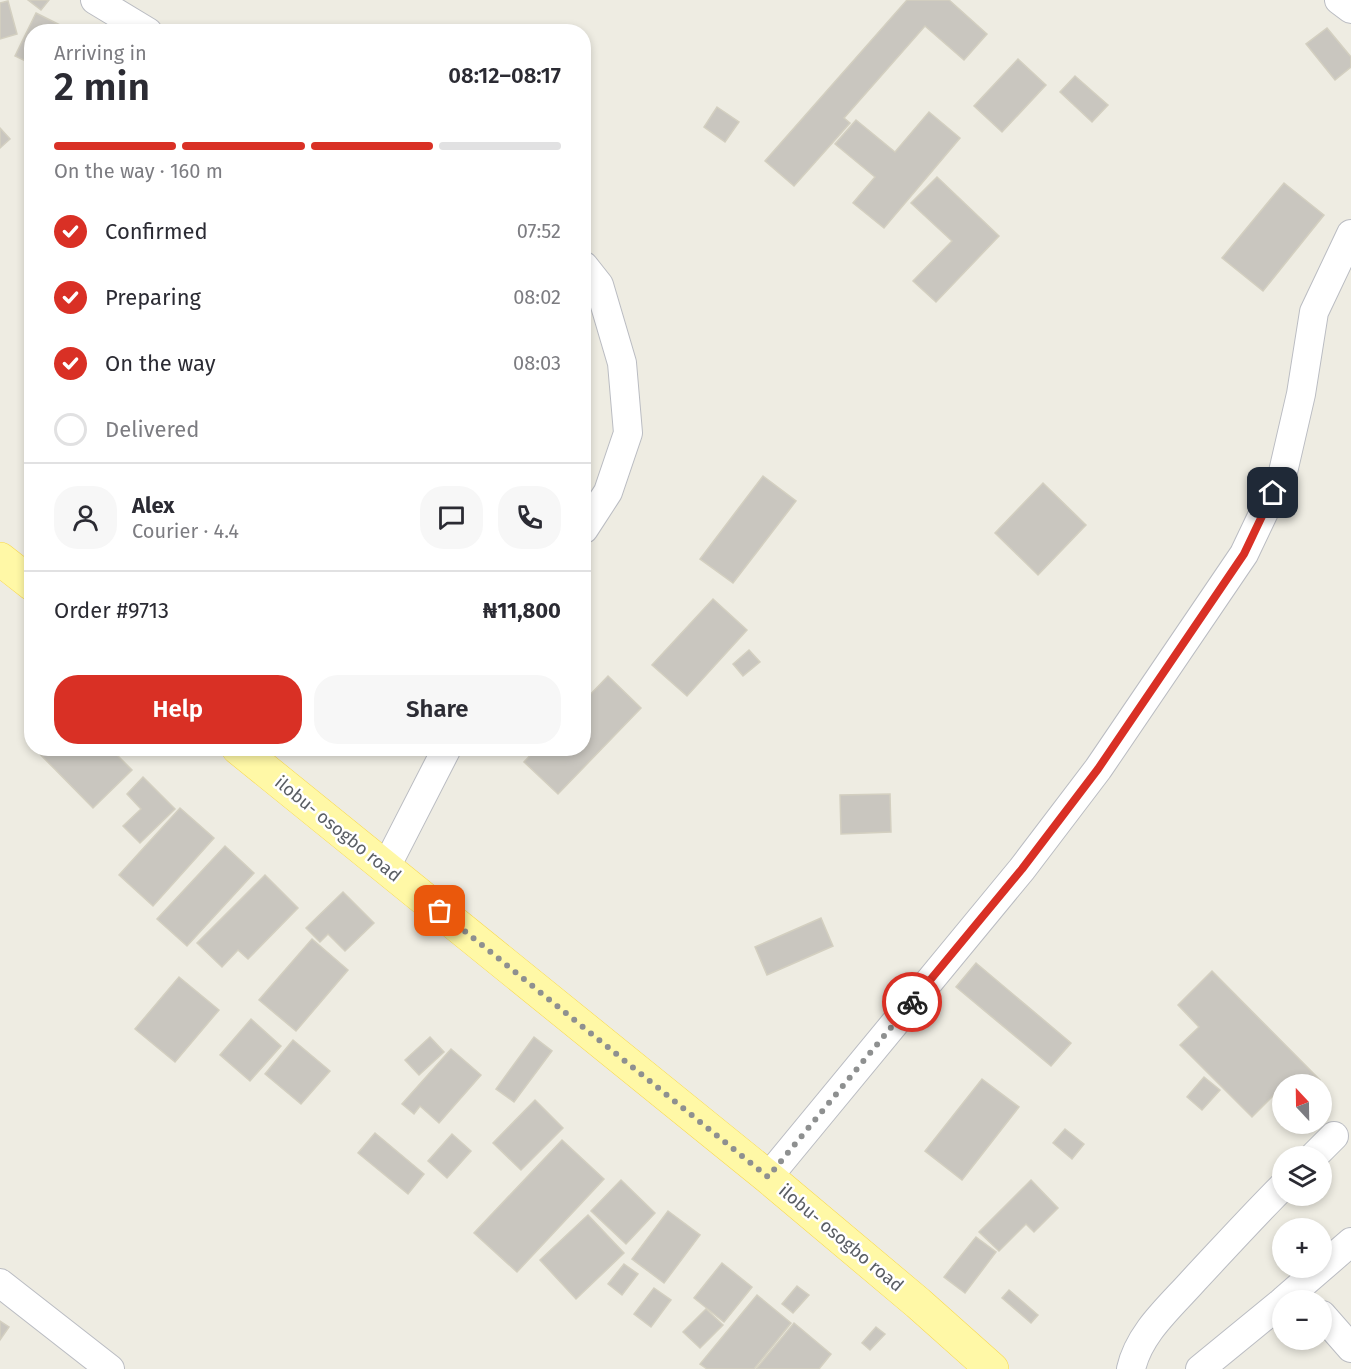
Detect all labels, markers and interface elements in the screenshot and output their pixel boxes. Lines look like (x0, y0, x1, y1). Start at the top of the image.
text: Arriving in (54, 41, 147, 65)
text: 08:12–08:17 (448, 62, 561, 89)
text: 2 min (54, 64, 150, 110)
text: On the way · 160 m (54, 159, 223, 183)
icon: check (54, 215, 87, 248)
text: Confirmed (105, 218, 208, 245)
text: 07:52 (517, 219, 561, 243)
icon: check (54, 281, 87, 314)
text: Preparing (105, 284, 201, 311)
text: 08:02 (513, 285, 561, 309)
icon: check (54, 347, 87, 380)
text: On the way (105, 350, 216, 377)
text: 08:03 (513, 351, 561, 375)
text: Delivered (105, 416, 200, 443)
pin (1247, 467, 1298, 518)
icon: home (1256, 476, 1289, 509)
button: person (54, 486, 117, 549)
button: chat (420, 486, 483, 549)
button: phone (498, 486, 561, 549)
text: Alex (132, 492, 175, 519)
text: Courier · 4.4 (132, 519, 239, 543)
text: Order #9713 (54, 597, 169, 624)
text: ₦11,800 (483, 597, 561, 624)
button: Help (54, 675, 302, 744)
button: Share (314, 675, 561, 744)
street label: ilobu- osogbo road (270, 771, 406, 887)
pin (414, 885, 465, 936)
icon: bag (423, 894, 456, 927)
courier (882, 972, 942, 1032)
icon: bike (896, 986, 929, 1019)
north arrow (1272, 1074, 1332, 1134)
map controls (1272, 1074, 1332, 1350)
button: layers (1272, 1146, 1332, 1206)
street label: ilobu- osogbo road (774, 1179, 908, 1297)
button: + (1272, 1218, 1332, 1278)
button: − (1272, 1290, 1332, 1350)

